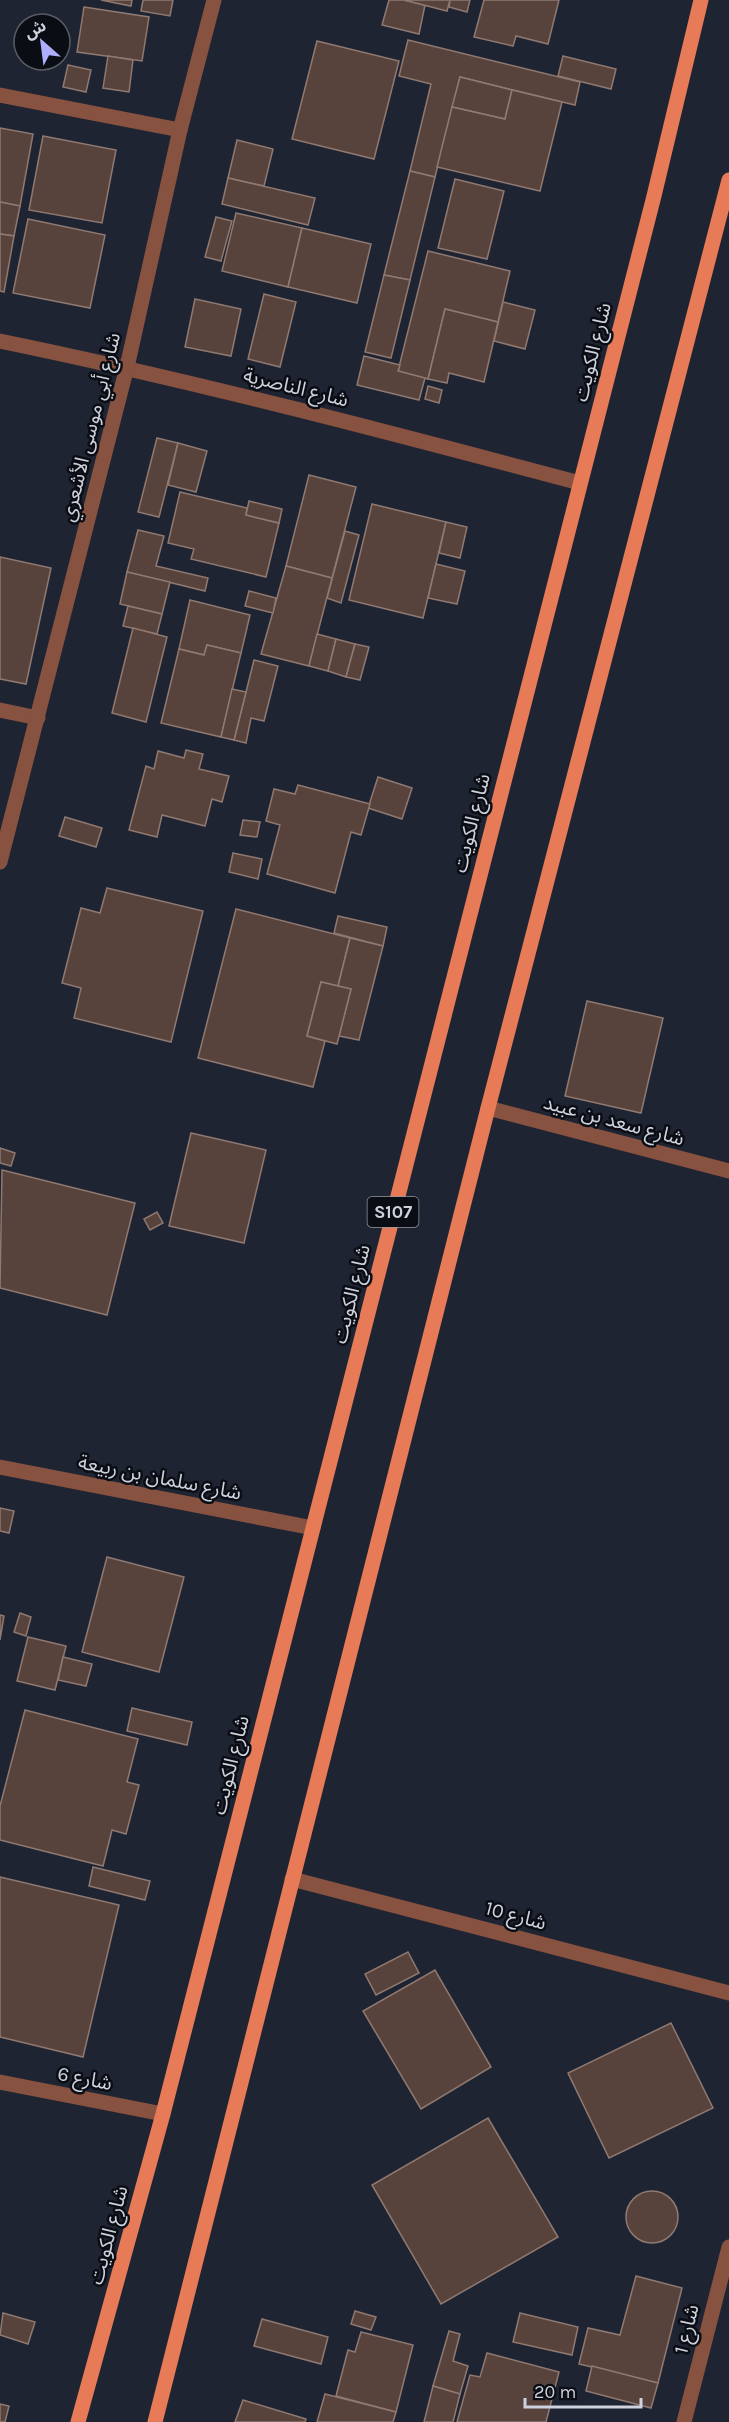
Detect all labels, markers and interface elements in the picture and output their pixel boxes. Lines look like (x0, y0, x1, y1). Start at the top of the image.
north arrow (12, 12, 72, 72)
text: ش (21, 16, 49, 43)
street label: شارع الكويت (569, 300, 619, 405)
street label: شارع أبي موسى الأشعري (55, 330, 129, 525)
street label: شارع الناصرية (240, 363, 351, 415)
street label: شارع الكويت (448, 771, 498, 876)
street label: شارع سعد بن عبيد (540, 1091, 687, 1153)
road number: S107 (368, 1197, 418, 1227)
street label: شارع الكويت (328, 1242, 378, 1347)
street label: شارع سلمان بن ربيعة (76, 1450, 243, 1508)
street label: شارع الكويت (207, 1713, 257, 1818)
street label: شارع 10 (482, 1896, 549, 1938)
street label: شارع 6 (55, 2062, 114, 2098)
street label: شارع الكويت (84, 2183, 136, 2288)
street label: شارع 1 (669, 2302, 707, 2357)
scale bar (525, 2371, 640, 2409)
text: 20 m (534, 2381, 576, 2403)

